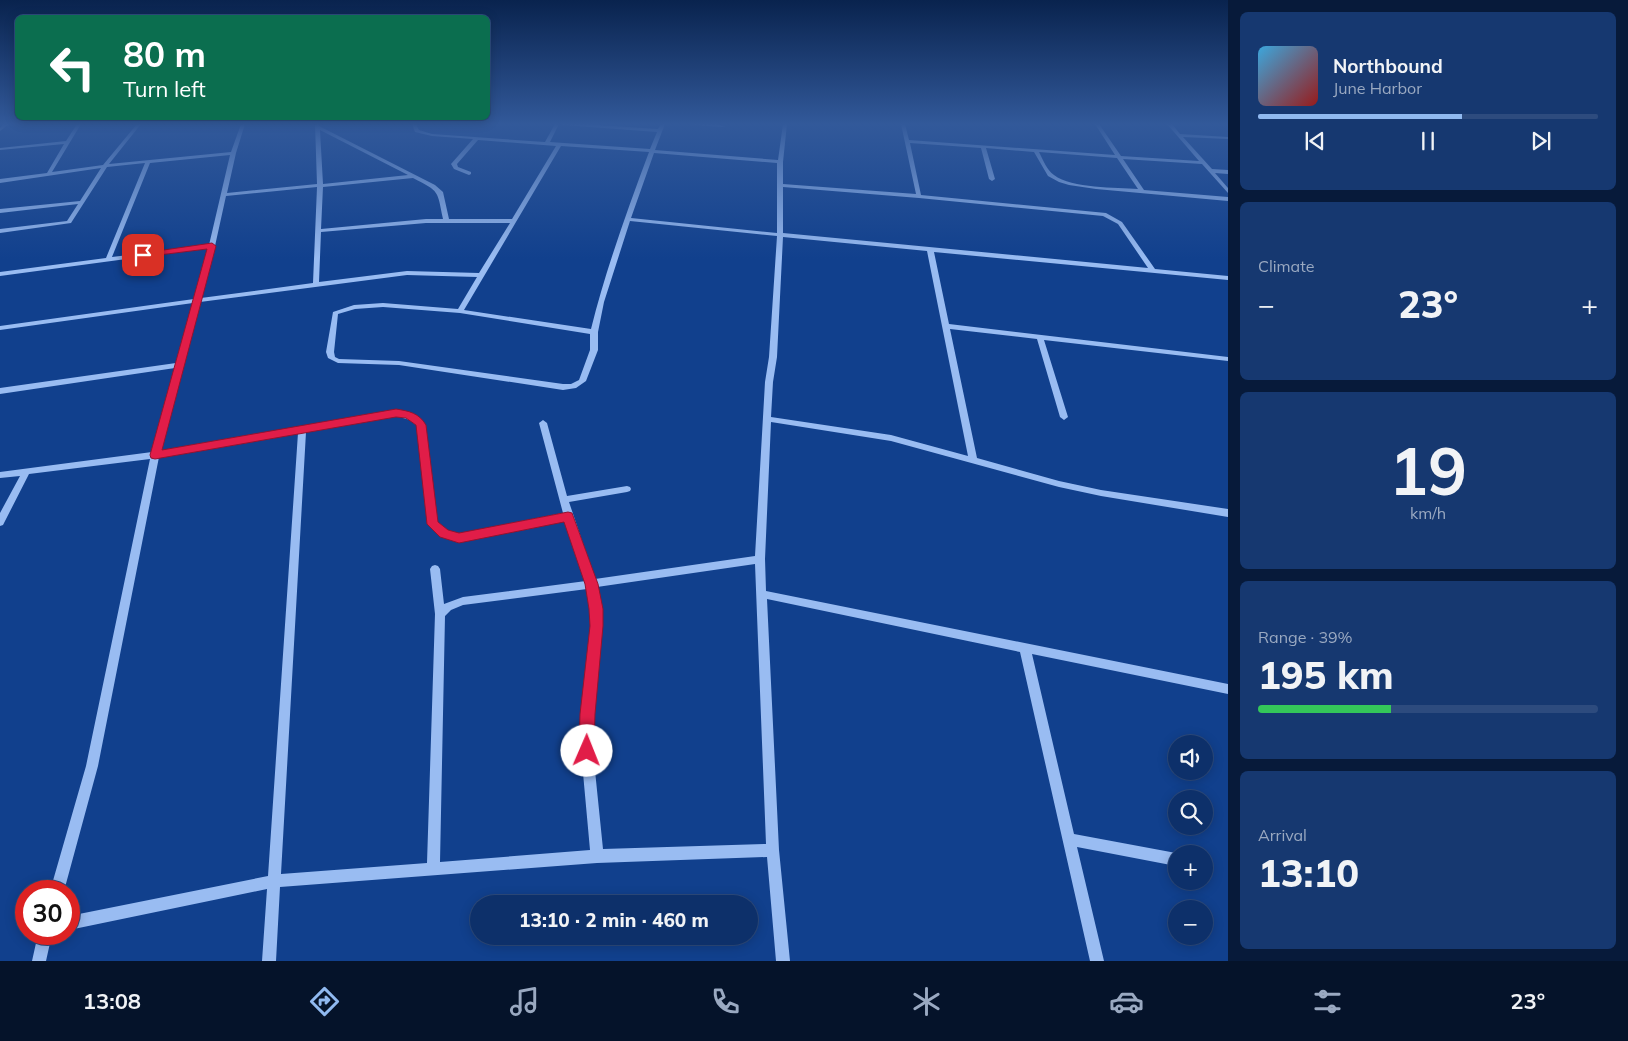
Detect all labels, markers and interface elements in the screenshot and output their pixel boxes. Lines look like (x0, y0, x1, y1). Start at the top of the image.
text: 80 m (123, 32, 206, 76)
icon: left (40, 35, 105, 100)
text: Northbound (1333, 54, 1443, 78)
text: Turn left (123, 75, 206, 103)
text: June Harbor (1333, 78, 1422, 98)
icon: previous (1301, 127, 1329, 155)
icon: pause (1414, 127, 1442, 155)
icon: next (1527, 127, 1555, 155)
pin (122, 234, 164, 276)
icon: arrive (129, 241, 157, 269)
text: Climate (1258, 256, 1314, 276)
text: 23° (1398, 280, 1458, 328)
text: − (1258, 287, 1275, 322)
text: + (1581, 287, 1598, 322)
text: 19 (1389, 430, 1467, 511)
text: km/h (1410, 503, 1446, 523)
text: Range · 39% (1258, 627, 1353, 647)
text: 195 km (1258, 651, 1394, 699)
position arrow (560, 724, 612, 776)
map controls (1168, 735, 1213, 945)
button: sound (1168, 735, 1213, 780)
button: search (1168, 790, 1213, 835)
text: Arrival (1258, 825, 1307, 845)
button: + (1168, 845, 1213, 890)
text: 13:10 (1258, 849, 1359, 897)
speed limit sign: 30 (15, 880, 80, 945)
button: − (1168, 900, 1213, 945)
text: 13:10 · 2 min · 460 m (519, 908, 709, 932)
icon: directions (307, 984, 342, 1019)
icon: music (507, 984, 542, 1019)
icon: phone (708, 984, 743, 1019)
icon: climate (909, 984, 944, 1019)
icon: car (1109, 984, 1144, 1019)
icon: filters (1310, 984, 1345, 1019)
text: 13:08 (83, 987, 141, 1015)
text: 23° (1510, 987, 1545, 1015)

